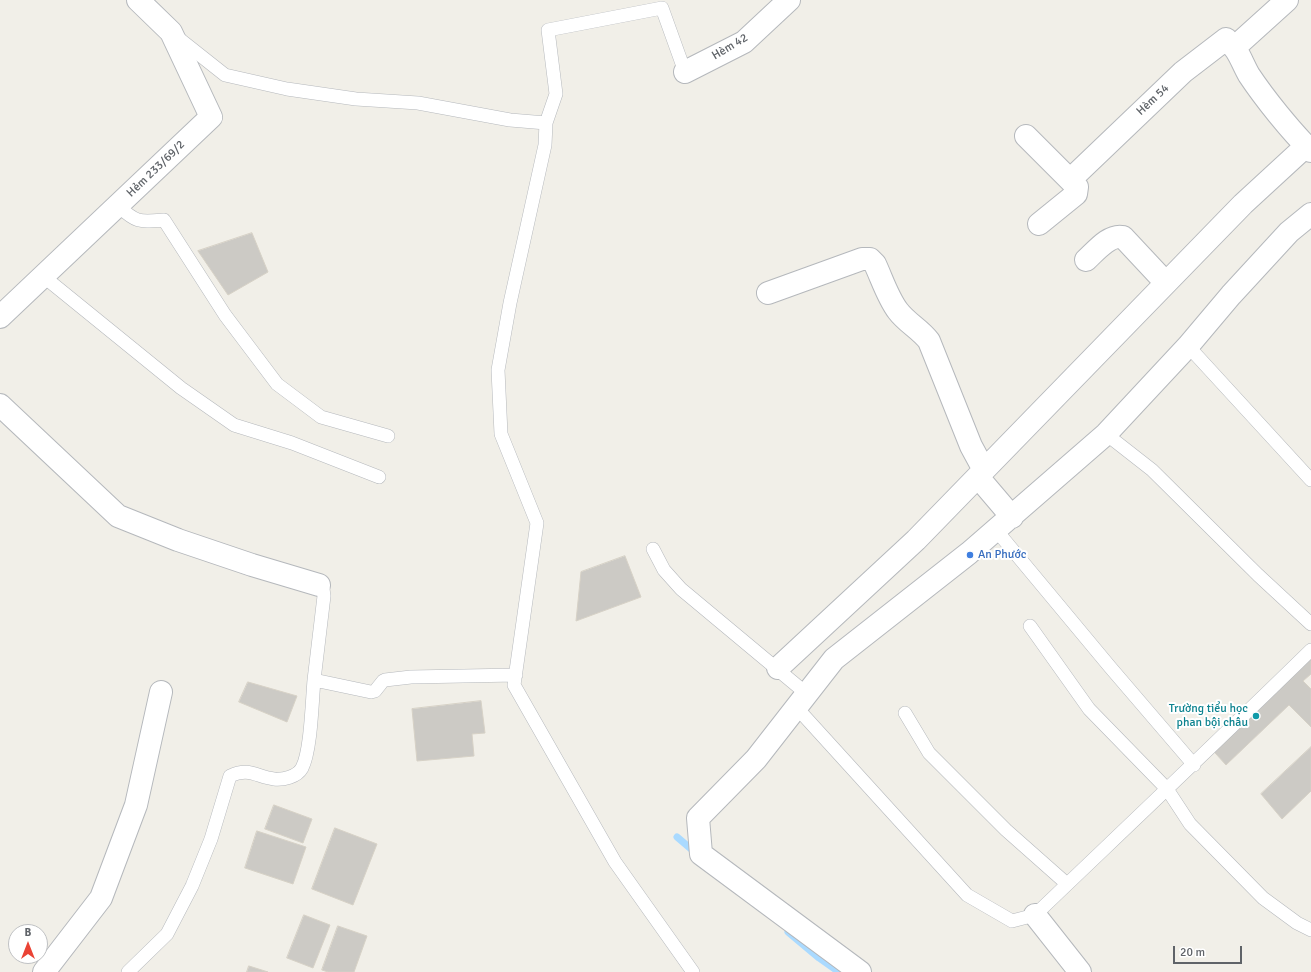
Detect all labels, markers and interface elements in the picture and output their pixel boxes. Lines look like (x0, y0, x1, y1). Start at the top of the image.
street label: Hèm 42 (709, 31, 751, 63)
street label: Hèm 54 (1134, 81, 1172, 119)
street label: Hẻm 233/69/2 (124, 138, 188, 200)
place label: An Phước (978, 548, 1026, 562)
marker: An Phước (965, 550, 975, 560)
place label: Trường tiểu học phan bội châu (1169, 702, 1248, 730)
marker: Trường tiểu học phan bội châu (1251, 711, 1261, 721)
north arrow (8, 924, 48, 964)
text: B (25, 926, 31, 939)
scale bar (1175, 938, 1244, 964)
text: 20 m (1180, 945, 1205, 960)

